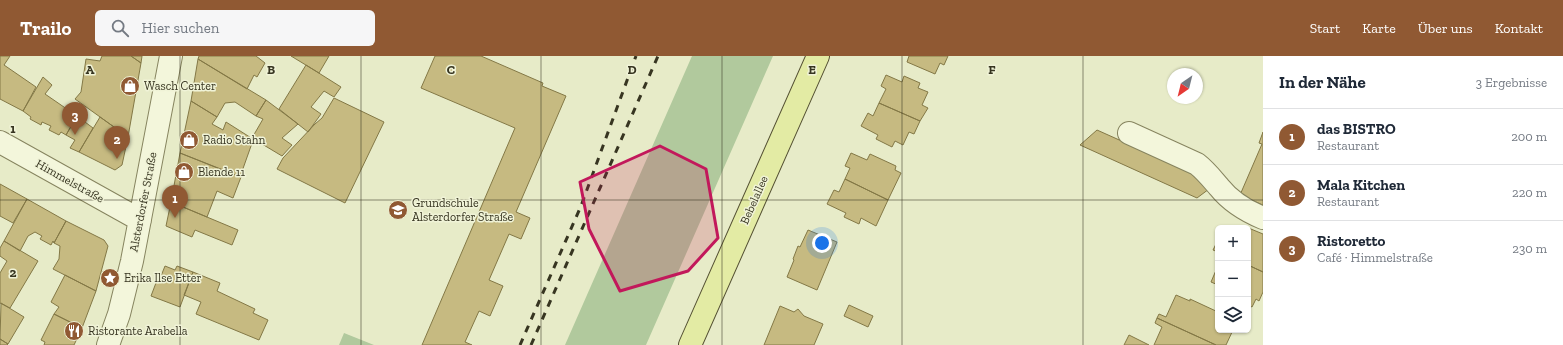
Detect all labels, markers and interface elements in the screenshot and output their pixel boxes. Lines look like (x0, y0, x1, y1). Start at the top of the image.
search box (95, 10, 375, 46)
text: Trailo (20, 17, 71, 40)
icon: search (109, 17, 131, 39)
text: Hier suchen (141, 19, 219, 37)
text: Start (1310, 20, 1340, 37)
text: Karte (1362, 20, 1396, 37)
text: Über uns (1418, 20, 1473, 37)
text: Kontakt (1495, 20, 1543, 37)
text: A (86, 62, 95, 77)
text: B (267, 62, 275, 77)
text: C (447, 62, 455, 77)
text: D (627, 62, 637, 77)
text: E (808, 62, 816, 77)
text: F (988, 62, 996, 77)
north arrow (1167, 68, 1203, 104)
text: In der Nähe (1279, 72, 1366, 92)
shop icon: Wasch Center (119, 75, 141, 97)
text: 3 Ergebnisse (1476, 75, 1547, 90)
place label: Wasch Center (144, 79, 216, 93)
pin: 3 (62, 102, 88, 135)
text: das BISTRO (1317, 120, 1396, 138)
text: 1 (10, 121, 16, 136)
pin: 2 (104, 126, 130, 159)
shop icon: Radio Stahn (178, 129, 200, 151)
text: 1 (1289, 129, 1295, 144)
text: 200 m (1511, 129, 1547, 144)
place label: Radio Stahn (203, 133, 265, 147)
text: Restaurant (1317, 138, 1379, 153)
street label: Alsterdorfer Straße (126, 151, 160, 253)
street label: Himmelstraße (33, 156, 107, 206)
shop icon: Blende 11 (173, 161, 195, 183)
place label: Blende 11 (198, 165, 245, 179)
street label: Bebelallee (737, 173, 771, 226)
text: Mala Kitchen (1317, 176, 1405, 194)
pin: 1 (162, 185, 188, 218)
text: 2 (1289, 185, 1295, 200)
text: 220 m (1512, 185, 1547, 200)
text: Restaurant (1317, 194, 1379, 209)
place label: Grundschule Alsterdorfer Straße (412, 196, 514, 224)
school or university icon: Grundschule Alsterdorfer Straße (387, 199, 409, 221)
map controls (1215, 225, 1251, 333)
button: + (1215, 225, 1251, 261)
text: Ristoretto (1317, 232, 1385, 250)
your location (812, 233, 832, 253)
text: 3 (1289, 241, 1295, 256)
text: 230 m (1512, 241, 1547, 256)
text: Café · Himmelstraße (1317, 250, 1433, 265)
button: − (1215, 261, 1251, 297)
text: 2 (10, 265, 17, 280)
place icon: Erika Ilse Etter (99, 267, 121, 289)
place label: Erika Ilse Etter (124, 271, 202, 285)
button: layers (1215, 297, 1251, 333)
restaurant icon: Ristorante Arabella (63, 320, 85, 342)
place label: Ristorante Arabella (88, 324, 188, 338)

